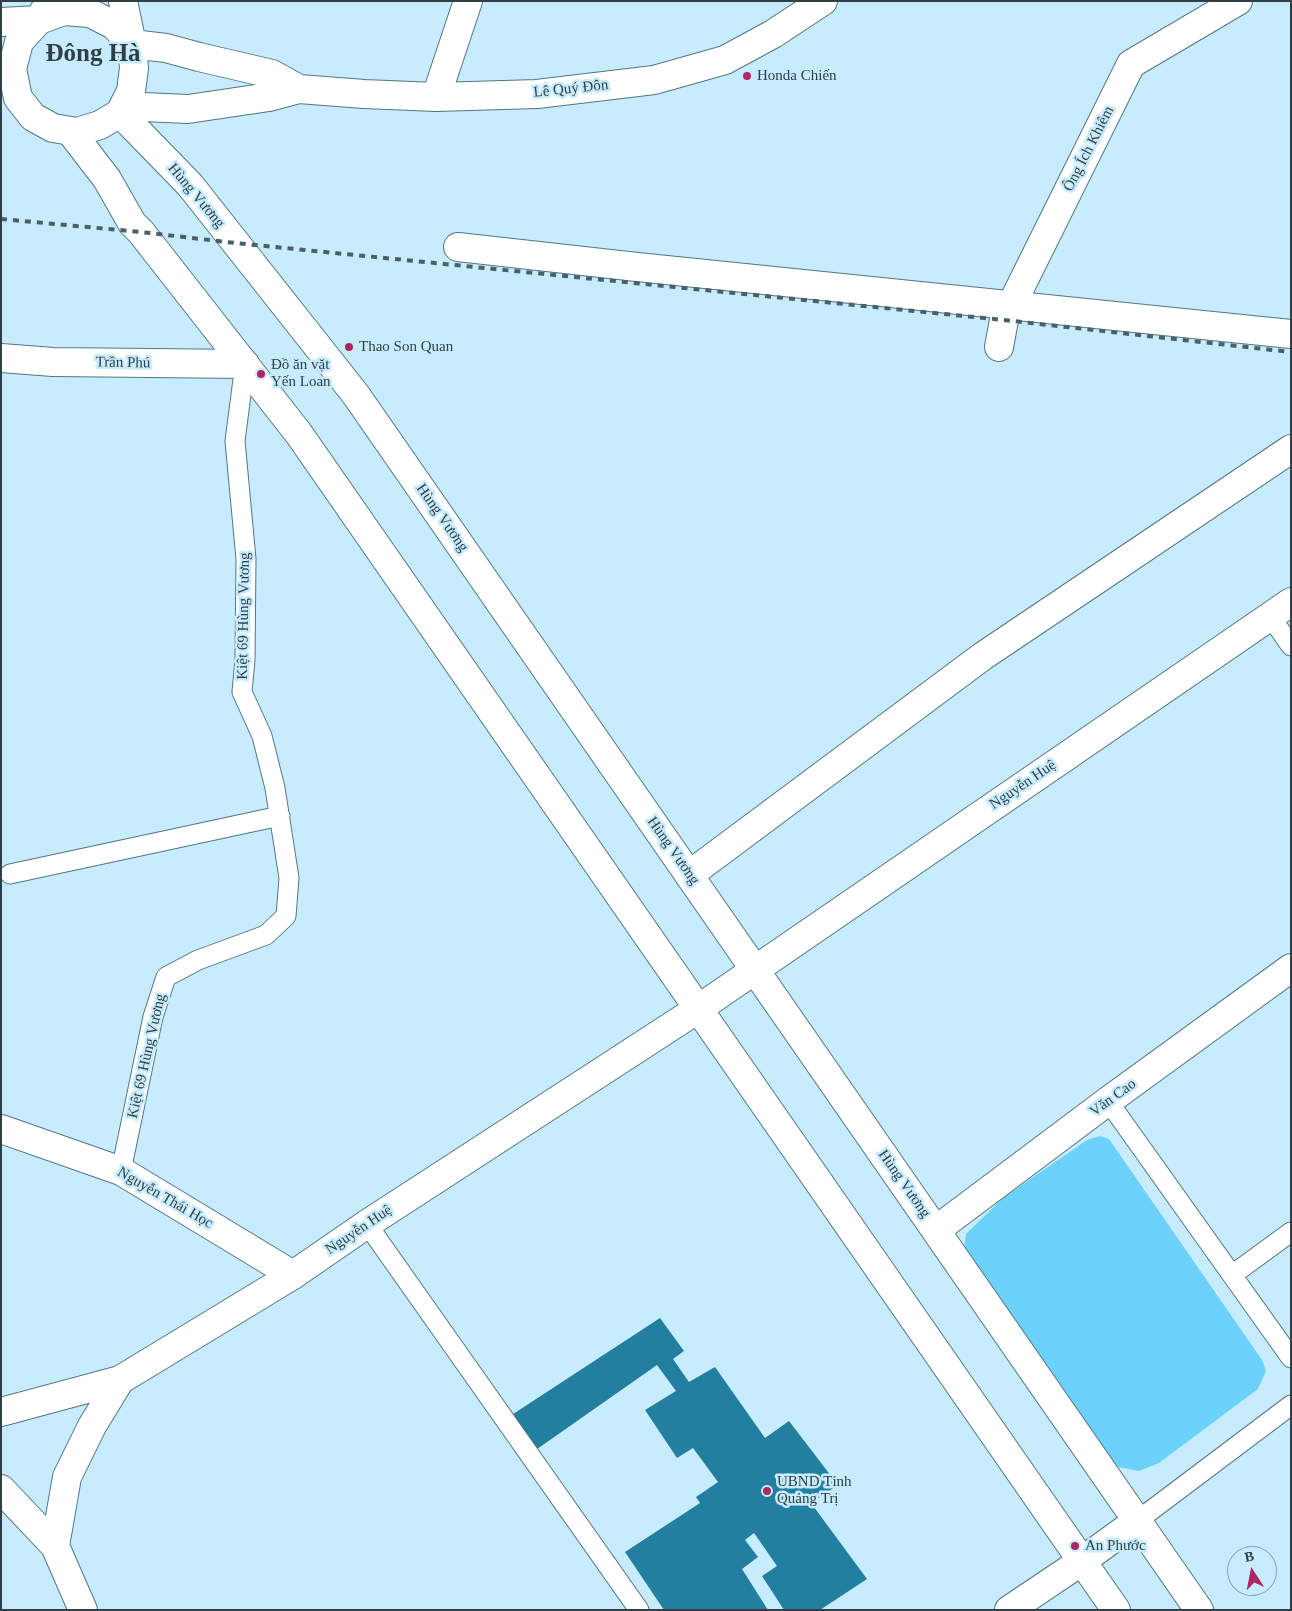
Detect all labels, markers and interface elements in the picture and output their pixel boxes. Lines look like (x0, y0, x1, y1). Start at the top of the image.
district label: Đông Hà (45, 40, 141, 70)
place label: Honda Chiến (757, 67, 837, 85)
marker: Honda Chiến (741, 70, 753, 82)
street label: Lê Quý Đôn (533, 76, 609, 102)
street label: Ông Ích Khiêm (1060, 103, 1118, 195)
street label: Hùng Vương (164, 160, 228, 232)
place label: Thao Son Quan (359, 338, 453, 356)
marker: Thao Son Quan (343, 341, 355, 353)
street label: Trần Phú (95, 354, 151, 372)
place label: Đồ ăn vặt Yến Loan (271, 356, 331, 391)
marker: Đồ ăn vặt Yến Loan (255, 368, 267, 380)
street label: Hùng Vương (412, 480, 472, 556)
street label: Kiệt 69 Hùng Vương (234, 552, 254, 680)
street label: Nguyễn Huệ (986, 756, 1060, 814)
street label: Hùng Vương (643, 813, 703, 889)
street label: Kiệt 69 Hùng Vương (124, 992, 170, 1120)
street label: Văn Cao (1086, 1075, 1140, 1121)
street label: Hùng Vương (874, 1146, 934, 1222)
street label: Nguyễn Thái Học (114, 1163, 216, 1233)
street label: Nguyễn Huệ (322, 1201, 396, 1259)
place label: UBND Tỉnh Quảng Trị (777, 1473, 852, 1508)
marker: UBND Tỉnh Quảng Trị (761, 1485, 773, 1497)
place label: An Phước (1085, 1537, 1146, 1555)
marker: An Phước (1069, 1540, 1081, 1552)
north arrow (1227, 1546, 1277, 1596)
text: B (1243, 1549, 1255, 1565)

